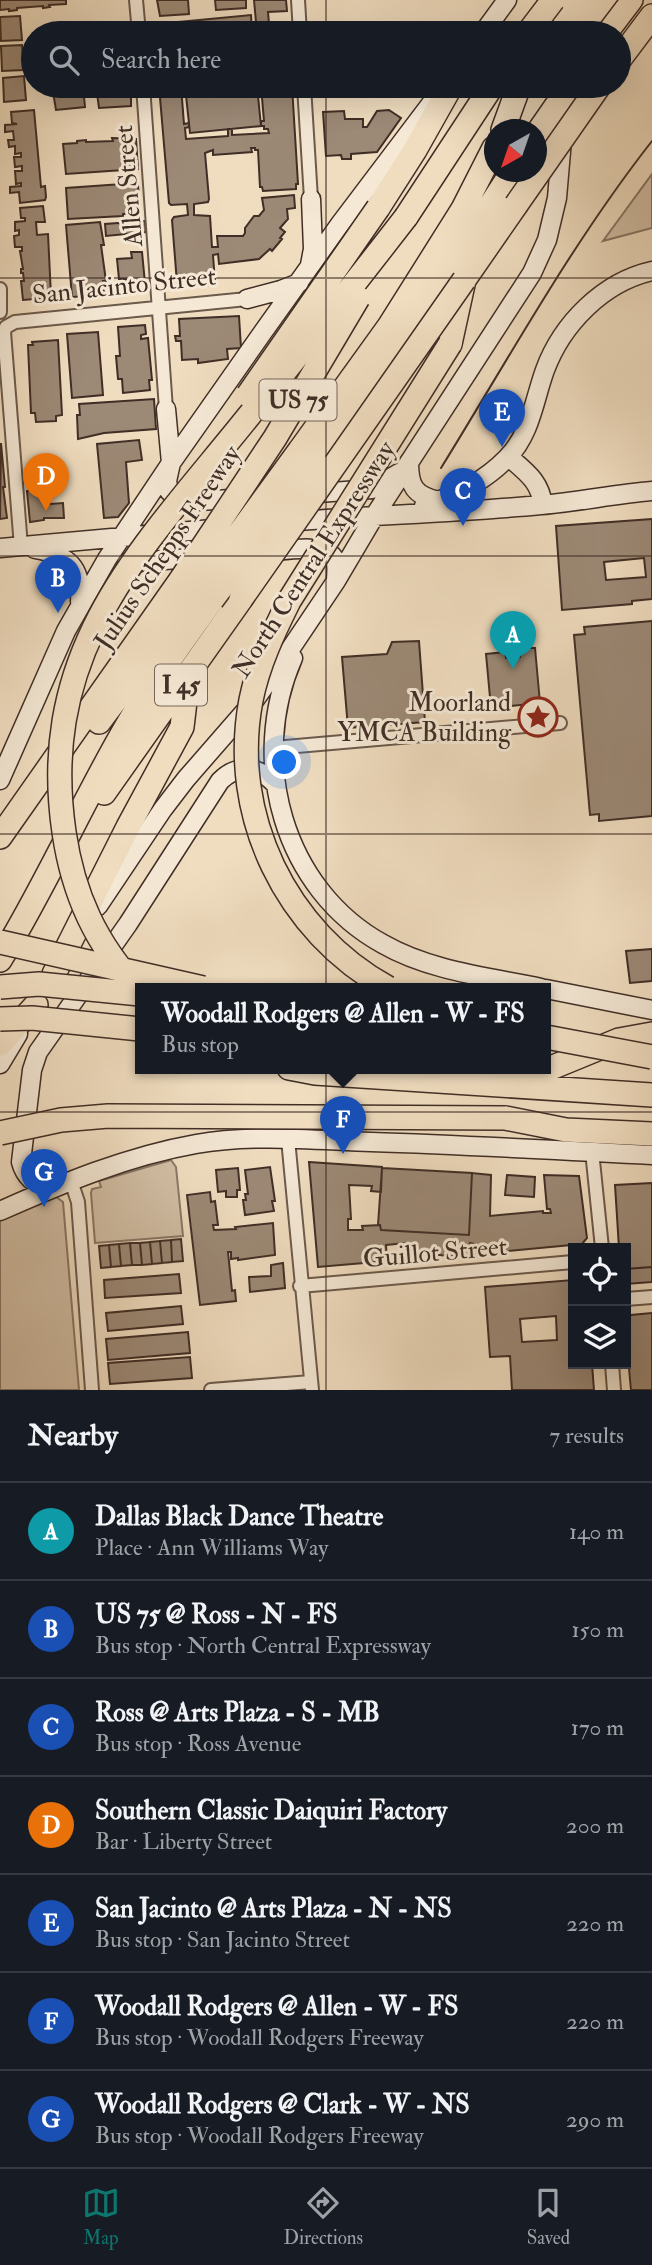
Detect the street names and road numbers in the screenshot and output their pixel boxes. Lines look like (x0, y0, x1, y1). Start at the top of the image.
street label: Allen Street (108, 124, 150, 249)
street label: San Jacinto Street (31, 260, 217, 312)
road number: US 75 (260, 380, 336, 421)
street label: North Central Expressway (225, 435, 404, 685)
street label: Julius Schepps Freeway (87, 439, 249, 657)
road number: I 45 (155, 664, 207, 706)
street label: Guillot Street (362, 1231, 508, 1275)

